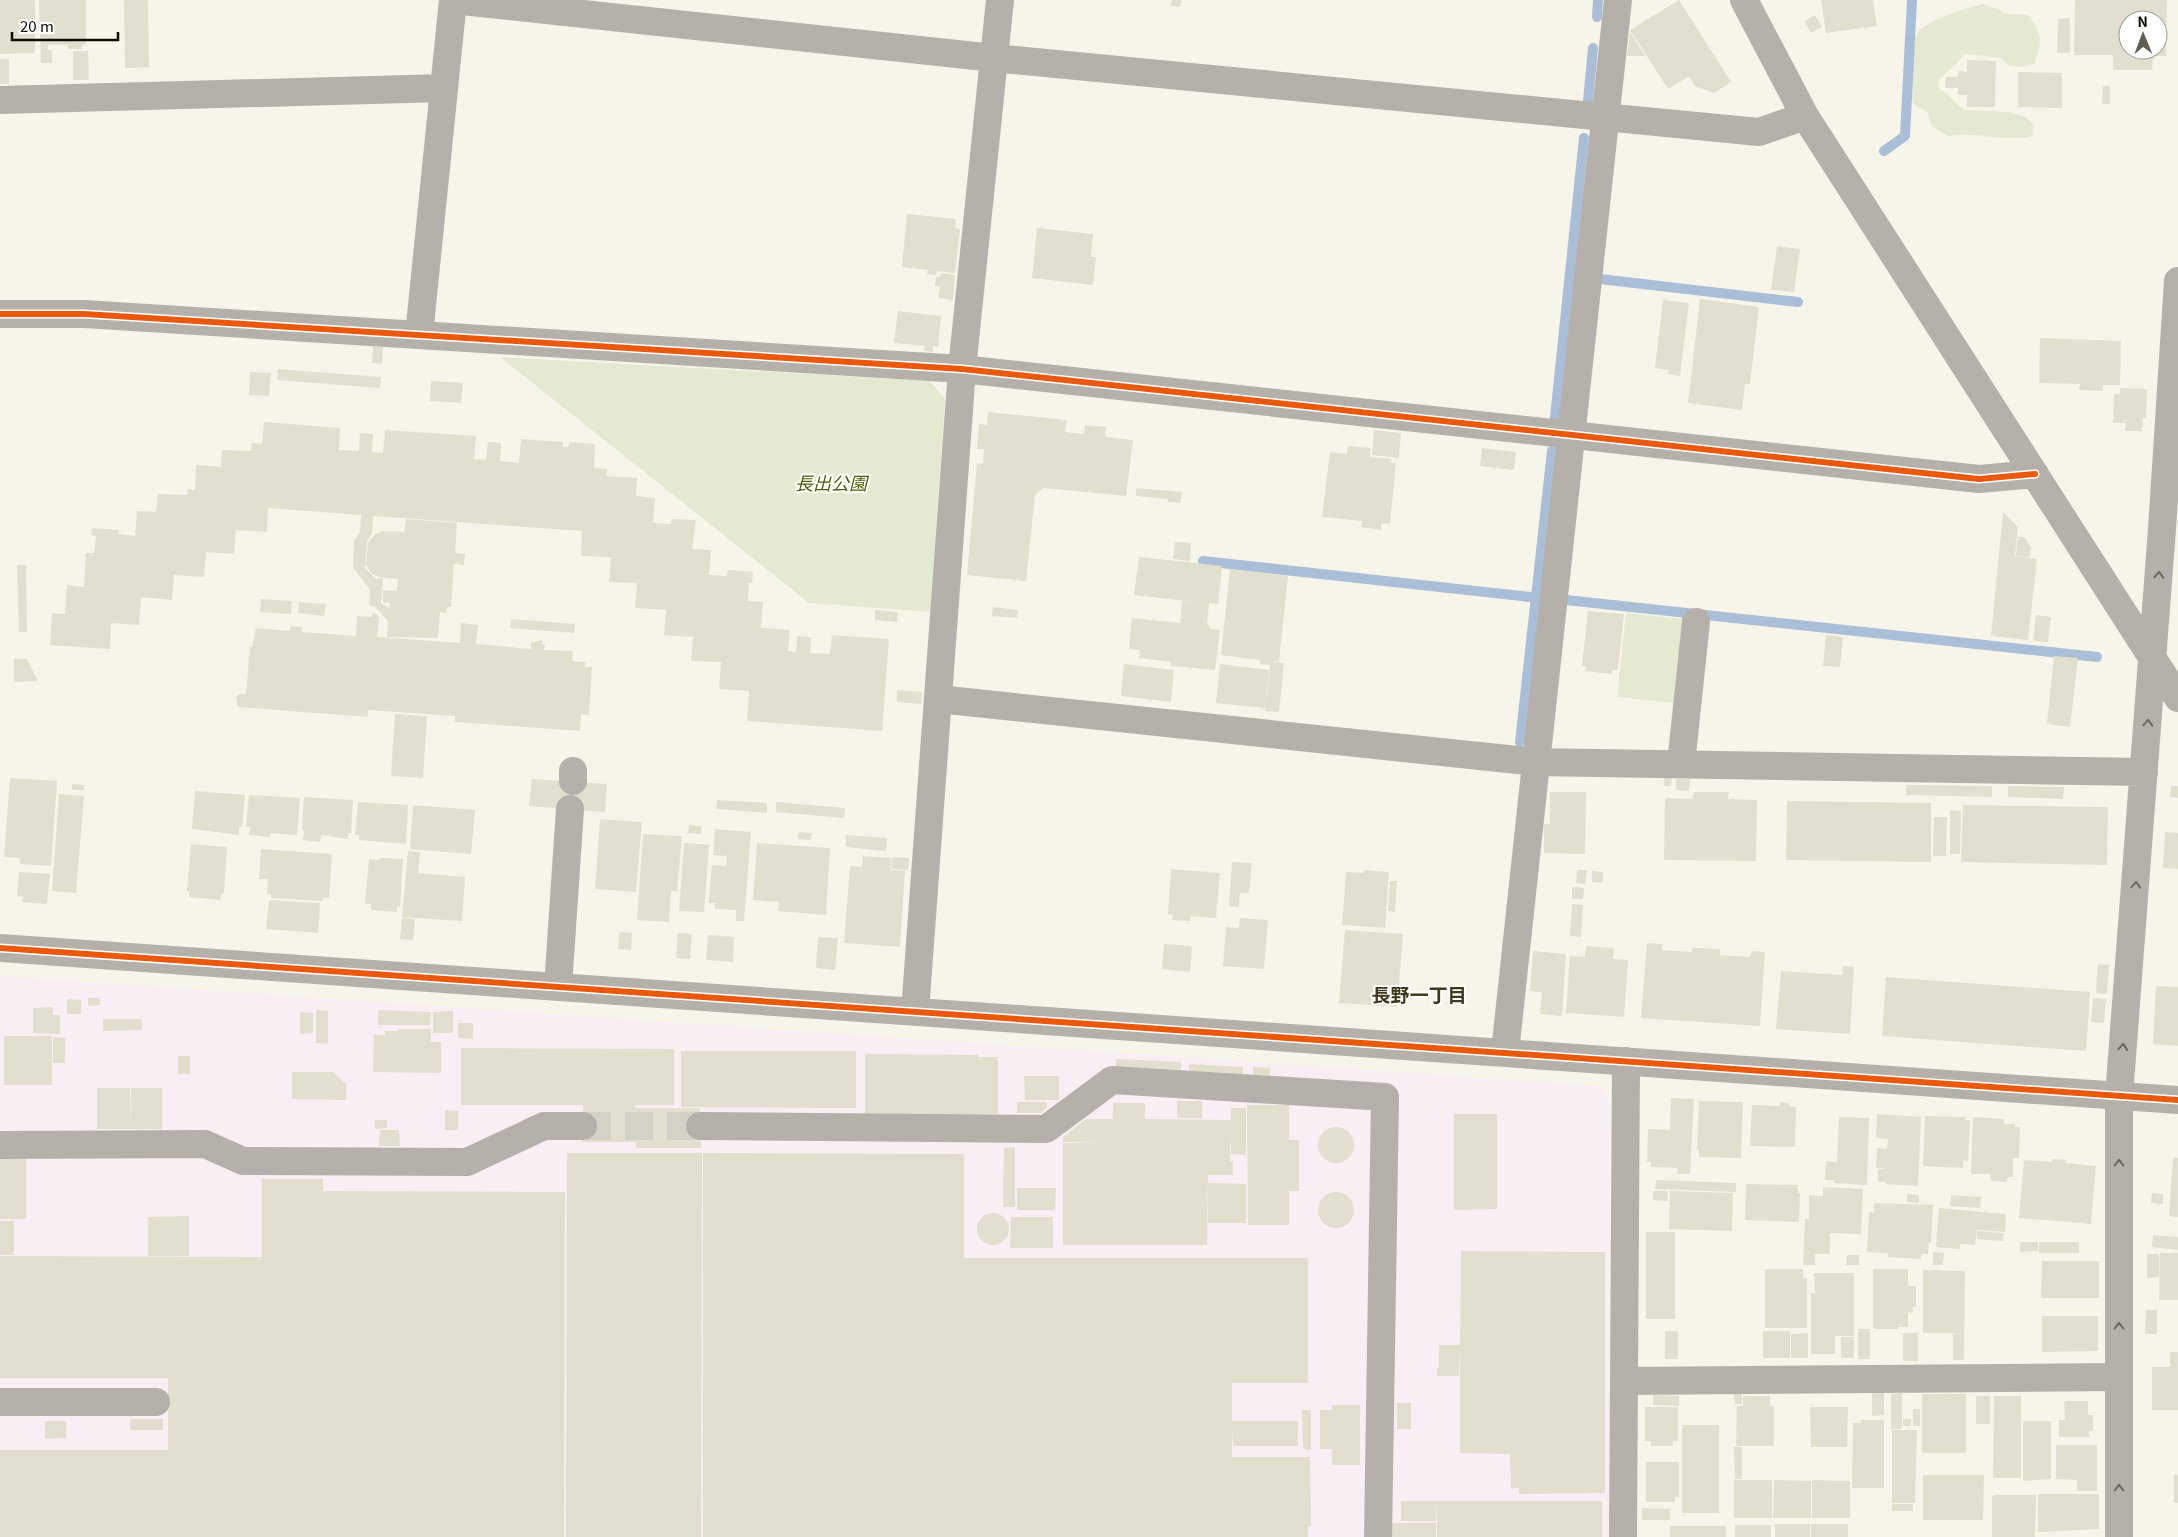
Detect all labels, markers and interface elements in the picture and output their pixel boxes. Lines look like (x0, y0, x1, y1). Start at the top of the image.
scale bar (12, 10, 119, 42)
north arrow (2118, 10, 2168, 60)
text: N (2137, 11, 2148, 31)
text: 20 m (20, 15, 54, 36)
park label: 長出公園 (795, 469, 870, 495)
one-way arrow (2153, 571, 2164, 579)
one-way arrow (2142, 719, 2153, 727)
one-way arrow (2130, 881, 2141, 889)
district label: 長野一丁目 (1371, 980, 1467, 1007)
one-way arrow (2117, 1043, 2128, 1051)
one-way arrow (2114, 1159, 2124, 1167)
one-way arrow (2114, 1322, 2124, 1330)
one-way arrow (2114, 1484, 2124, 1492)

